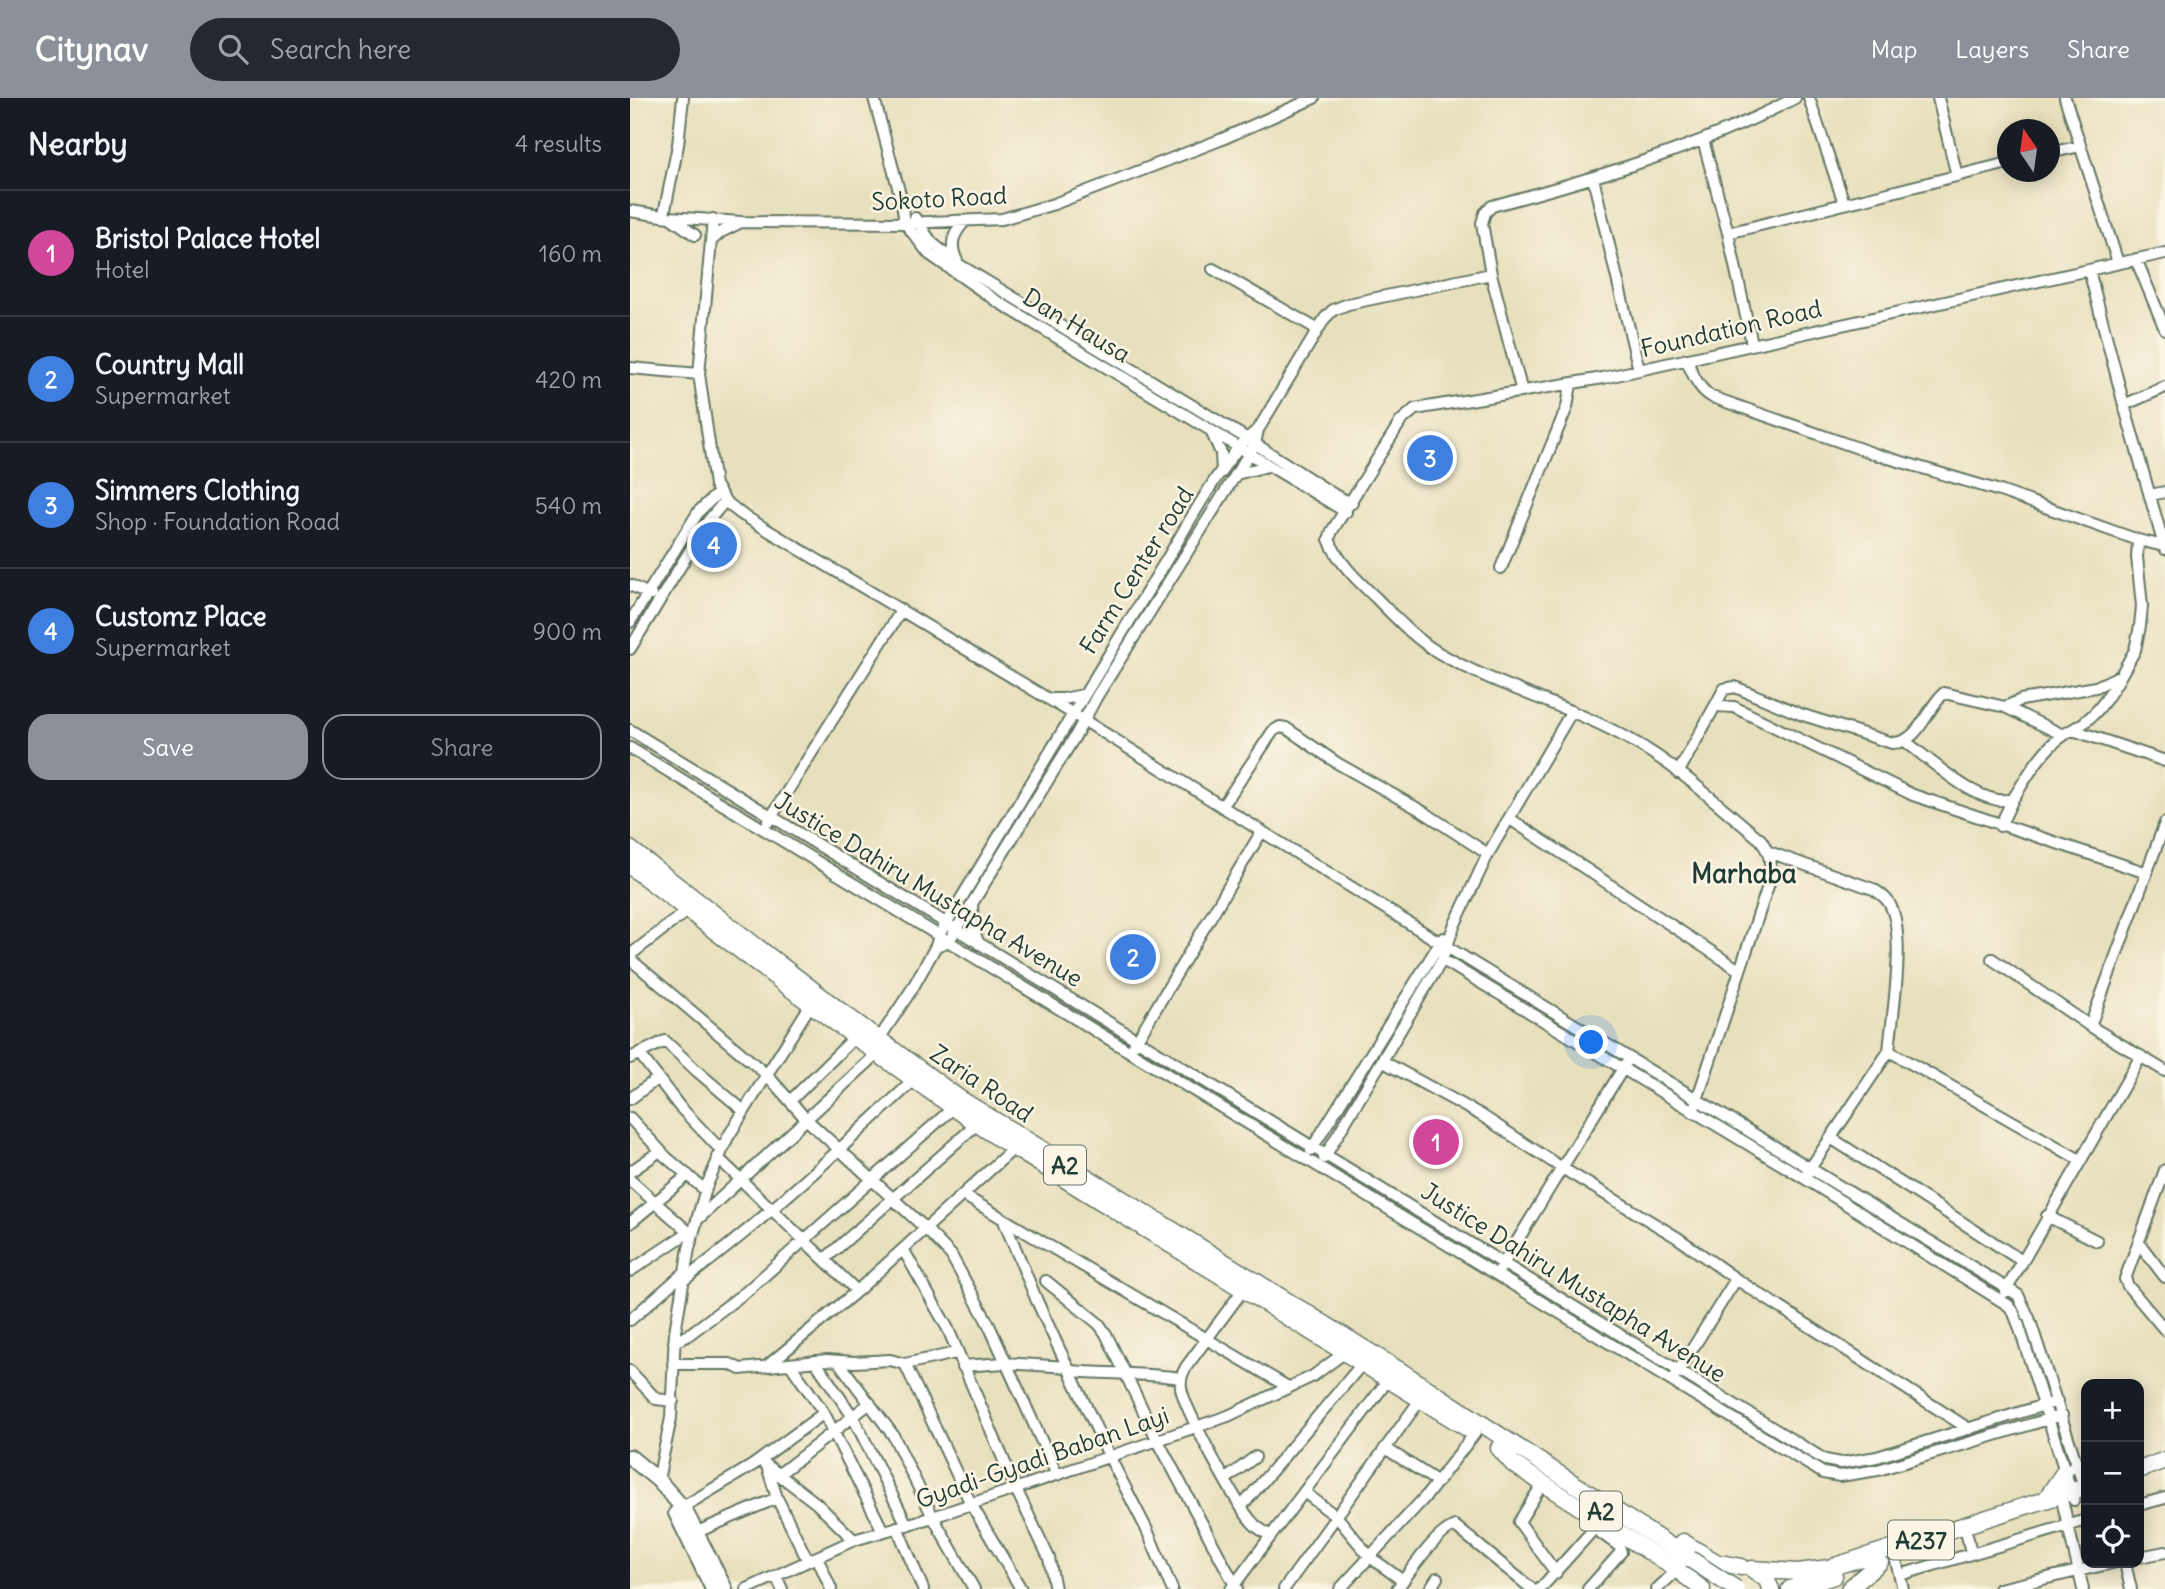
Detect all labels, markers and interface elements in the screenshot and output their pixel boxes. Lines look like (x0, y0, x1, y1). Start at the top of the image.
search box (190, 18, 680, 81)
text: Citynav (35, 28, 148, 70)
icon: search (214, 30, 252, 68)
text: Search here (270, 33, 411, 66)
text: Map (1871, 34, 1917, 64)
text: Layers (1955, 34, 2029, 64)
text: Share (2067, 34, 2130, 64)
north arrow (1997, 119, 2060, 182)
text: Nearby (28, 125, 128, 163)
text: 4 results (515, 129, 602, 158)
street label: Sokoto Road (870, 179, 1008, 217)
text: Bristol Palace Hotel (95, 222, 320, 255)
text: 1 (46, 239, 56, 268)
text: 160 m (539, 239, 602, 268)
text: Hotel (95, 255, 149, 284)
street label: Dan Hausa (1018, 281, 1136, 369)
street label: Foundation Road (1638, 293, 1824, 363)
text: Country Mall (95, 348, 244, 381)
text: 2 (45, 365, 57, 394)
text: 420 m (535, 365, 602, 394)
text: Supermarket (95, 381, 231, 410)
pin: 3 (1407, 432, 1453, 484)
text: Simmers Clothing (95, 474, 300, 507)
street label: Farm Center road (1073, 481, 1199, 659)
text: 3 (44, 491, 58, 520)
text: 540 m (535, 491, 602, 520)
text: Shop · Foundation Road (95, 507, 340, 536)
pin: 4 (691, 519, 737, 571)
text: Customz Place (95, 600, 266, 633)
text: 4 (44, 617, 58, 646)
text: 900 m (533, 617, 602, 646)
text: Supermarket (95, 633, 231, 662)
button: Save (28, 714, 308, 780)
button: Share (322, 714, 602, 780)
street label: Justice Dahiru Mustapha Avenue (770, 785, 1088, 993)
district label: Marhaba (1691, 857, 1797, 890)
pin: 2 (1110, 931, 1156, 983)
your location (1574, 1025, 1608, 1059)
street label: Zaria Road (925, 1038, 1039, 1128)
pin: 1 (1413, 1116, 1459, 1168)
road number: A2 (1044, 1146, 1086, 1184)
street label: Justice Dahiru Mustapha Avenue (1416, 1176, 1732, 1388)
map controls (2081, 1379, 2144, 1568)
button: + (2081, 1379, 2144, 1442)
street label: Gyadi-Gyadi Baban Layi (912, 1400, 1172, 1514)
button: − (2081, 1442, 2144, 1505)
road number: A2 (1580, 1492, 1622, 1530)
button: locate (2081, 1505, 2144, 1568)
road number: A237 (1888, 1520, 1954, 1560)

